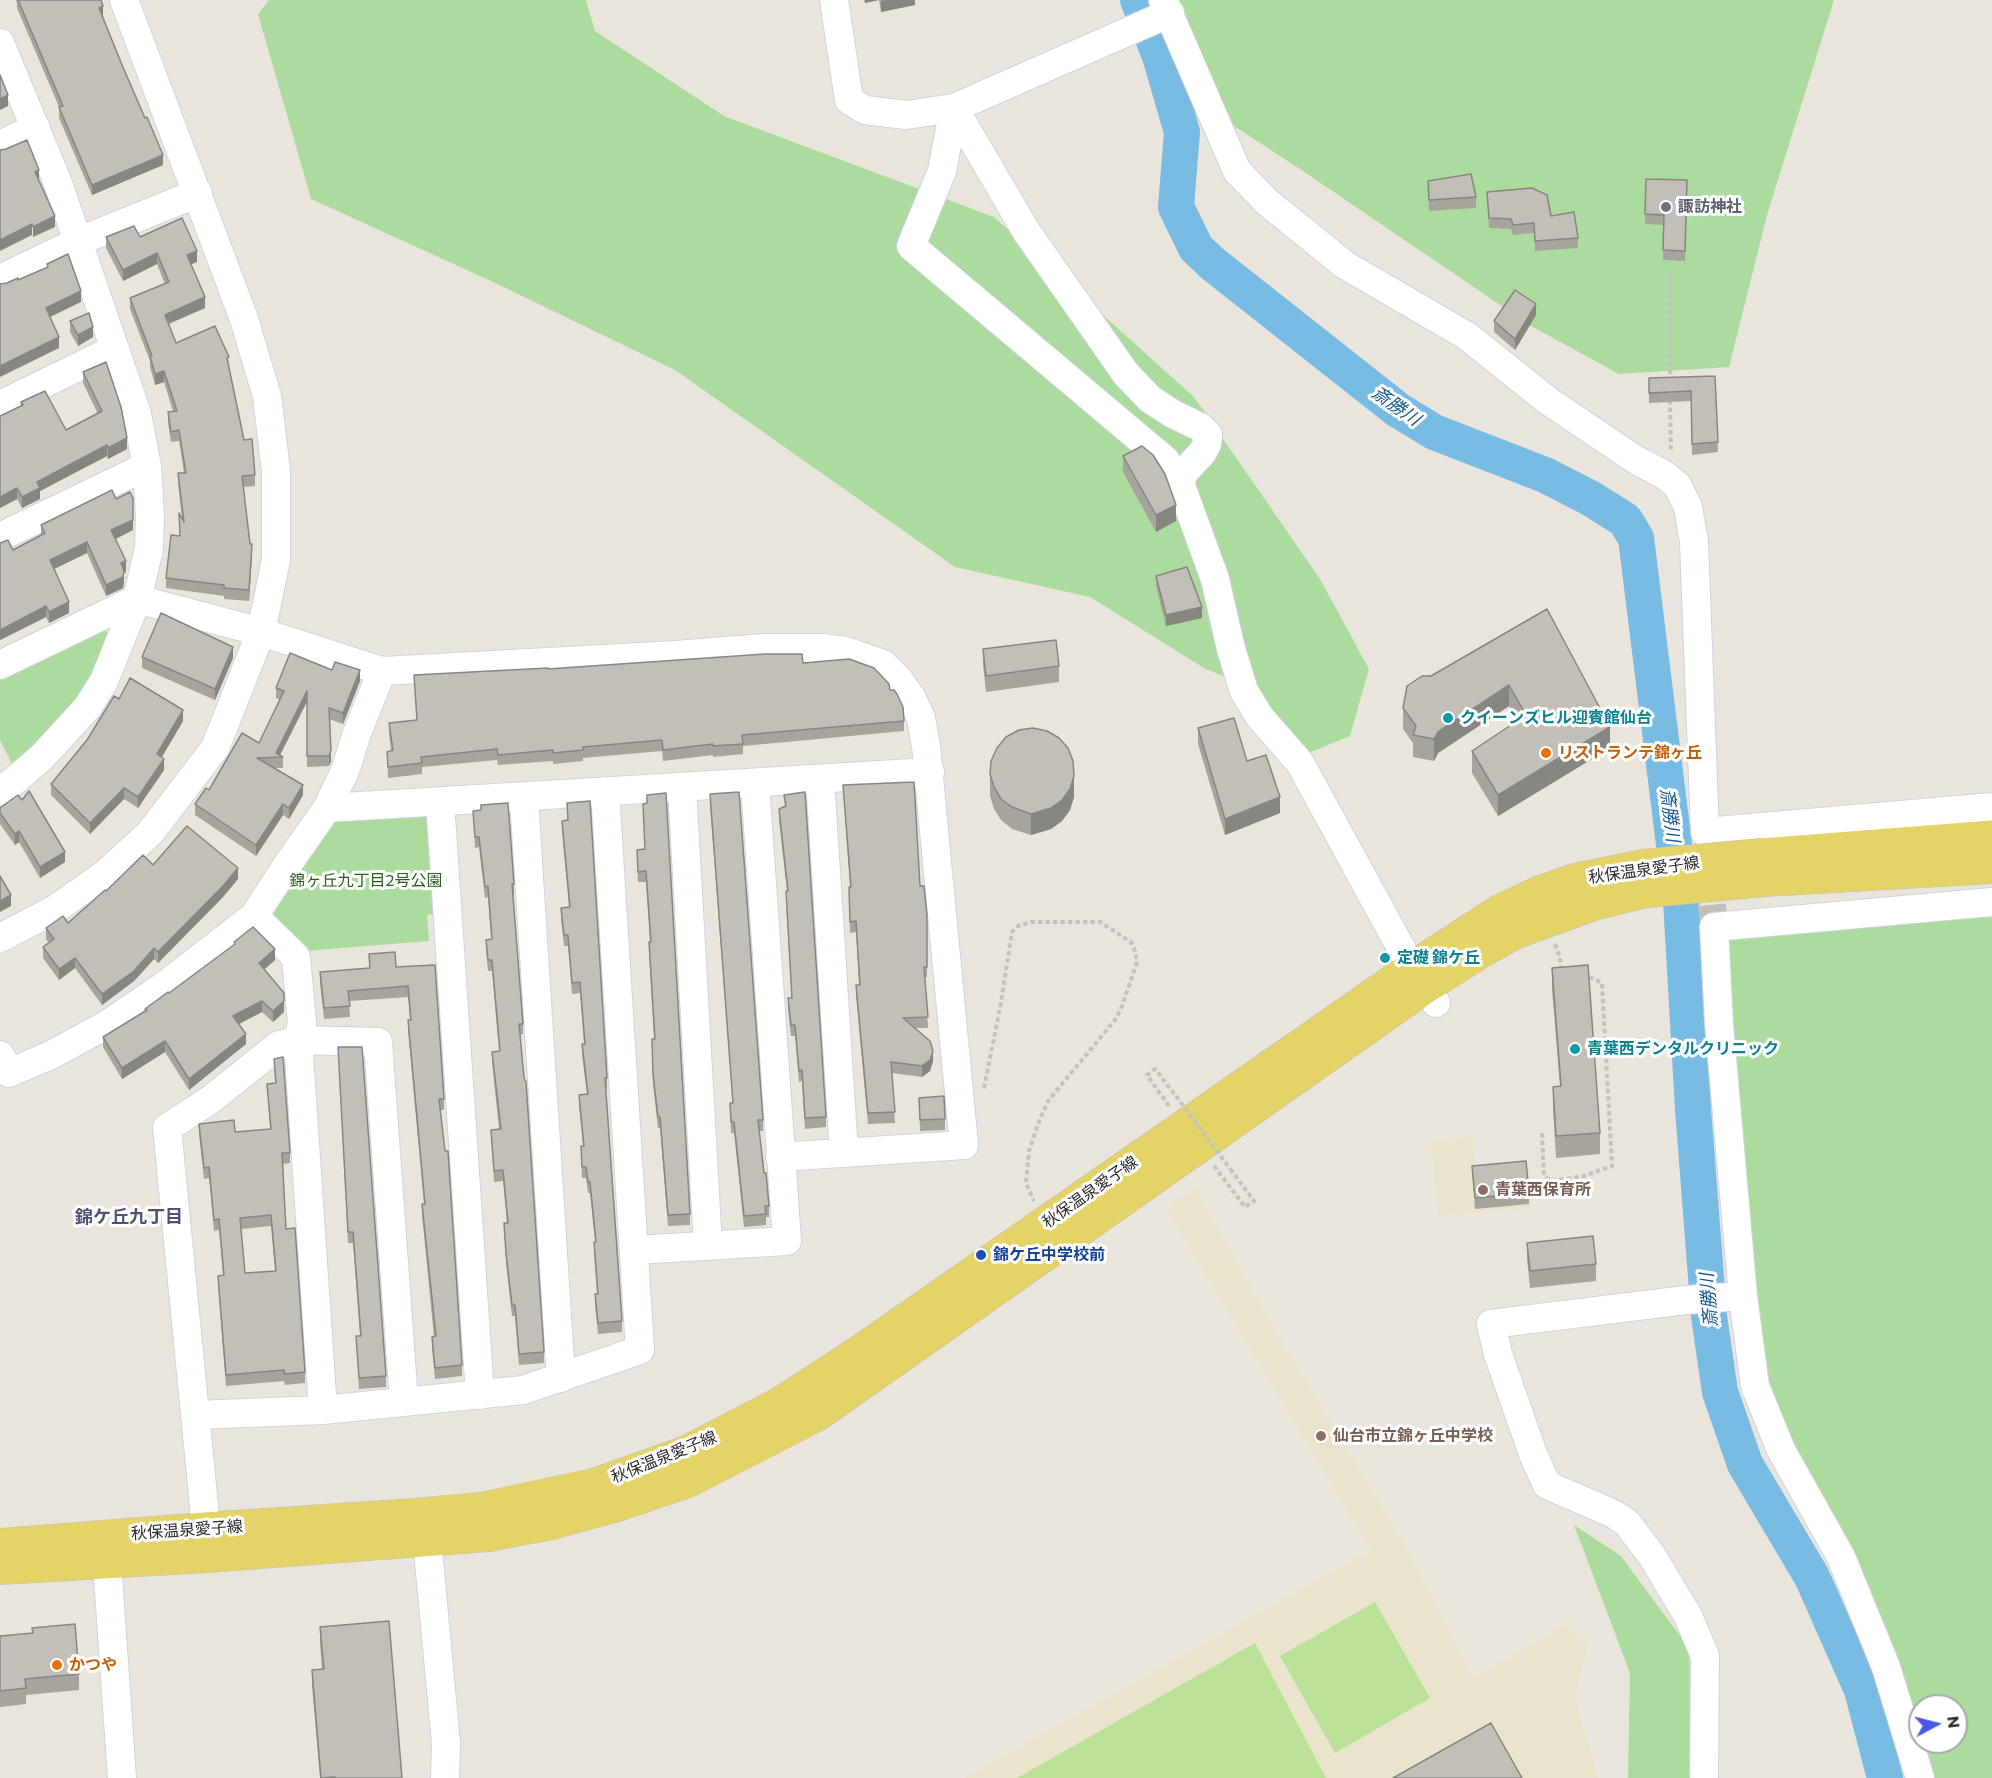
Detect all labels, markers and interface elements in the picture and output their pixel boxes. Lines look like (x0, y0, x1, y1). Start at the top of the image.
place label: 諏訪神社 (1678, 197, 1742, 217)
marker: 諏訪神社 (1659, 200, 1673, 214)
water label: 斎勝川 (1368, 382, 1424, 430)
place label: クイーンズヒル迎賓館仙台 (1460, 708, 1652, 728)
marker: クイーンズヒル迎賓館仙台 (1441, 711, 1455, 725)
place label: リストランテ錦ヶ丘 (1558, 743, 1702, 763)
marker: リストランテ錦ヶ丘 (1539, 746, 1553, 760)
water label: 斎勝川 (1656, 787, 1684, 843)
street label: 秋保温泉愛子線 (1587, 853, 1701, 887)
park label: 錦ヶ丘九丁目2号公園 (290, 871, 442, 891)
place label: 定礎 錦ケ丘 (1397, 948, 1480, 968)
marker: 定礎 錦ケ丘 (1378, 951, 1392, 965)
place label: 青葉西デンタルクリニック (1587, 1039, 1779, 1059)
marker: 青葉西デンタルクリニック (1568, 1042, 1582, 1056)
street label: 秋保温泉愛子線 (1039, 1152, 1141, 1232)
place label: 青葉西保育所 (1495, 1180, 1591, 1200)
marker: 青葉西保育所 (1476, 1183, 1490, 1197)
district label: 錦ケ丘九丁目 (75, 1206, 183, 1228)
place label: 錦ケ丘中学校前 (993, 1245, 1105, 1265)
marker: 錦ケ丘中学校前 (974, 1248, 988, 1262)
water label: 斎勝川 (1696, 1272, 1722, 1328)
place label: 仙台市立錦ヶ丘中学校 (1333, 1426, 1493, 1446)
street label: 秋保温泉愛子線 (608, 1427, 720, 1487)
marker: 仙台市立錦ヶ丘中学校 (1314, 1429, 1328, 1443)
street label: 秋保温泉愛子線 (130, 1517, 244, 1543)
place label: かつや (69, 1655, 117, 1675)
marker: かつや (50, 1658, 64, 1672)
north arrow (1908, 1694, 1968, 1754)
text: N (1944, 1715, 1965, 1729)

